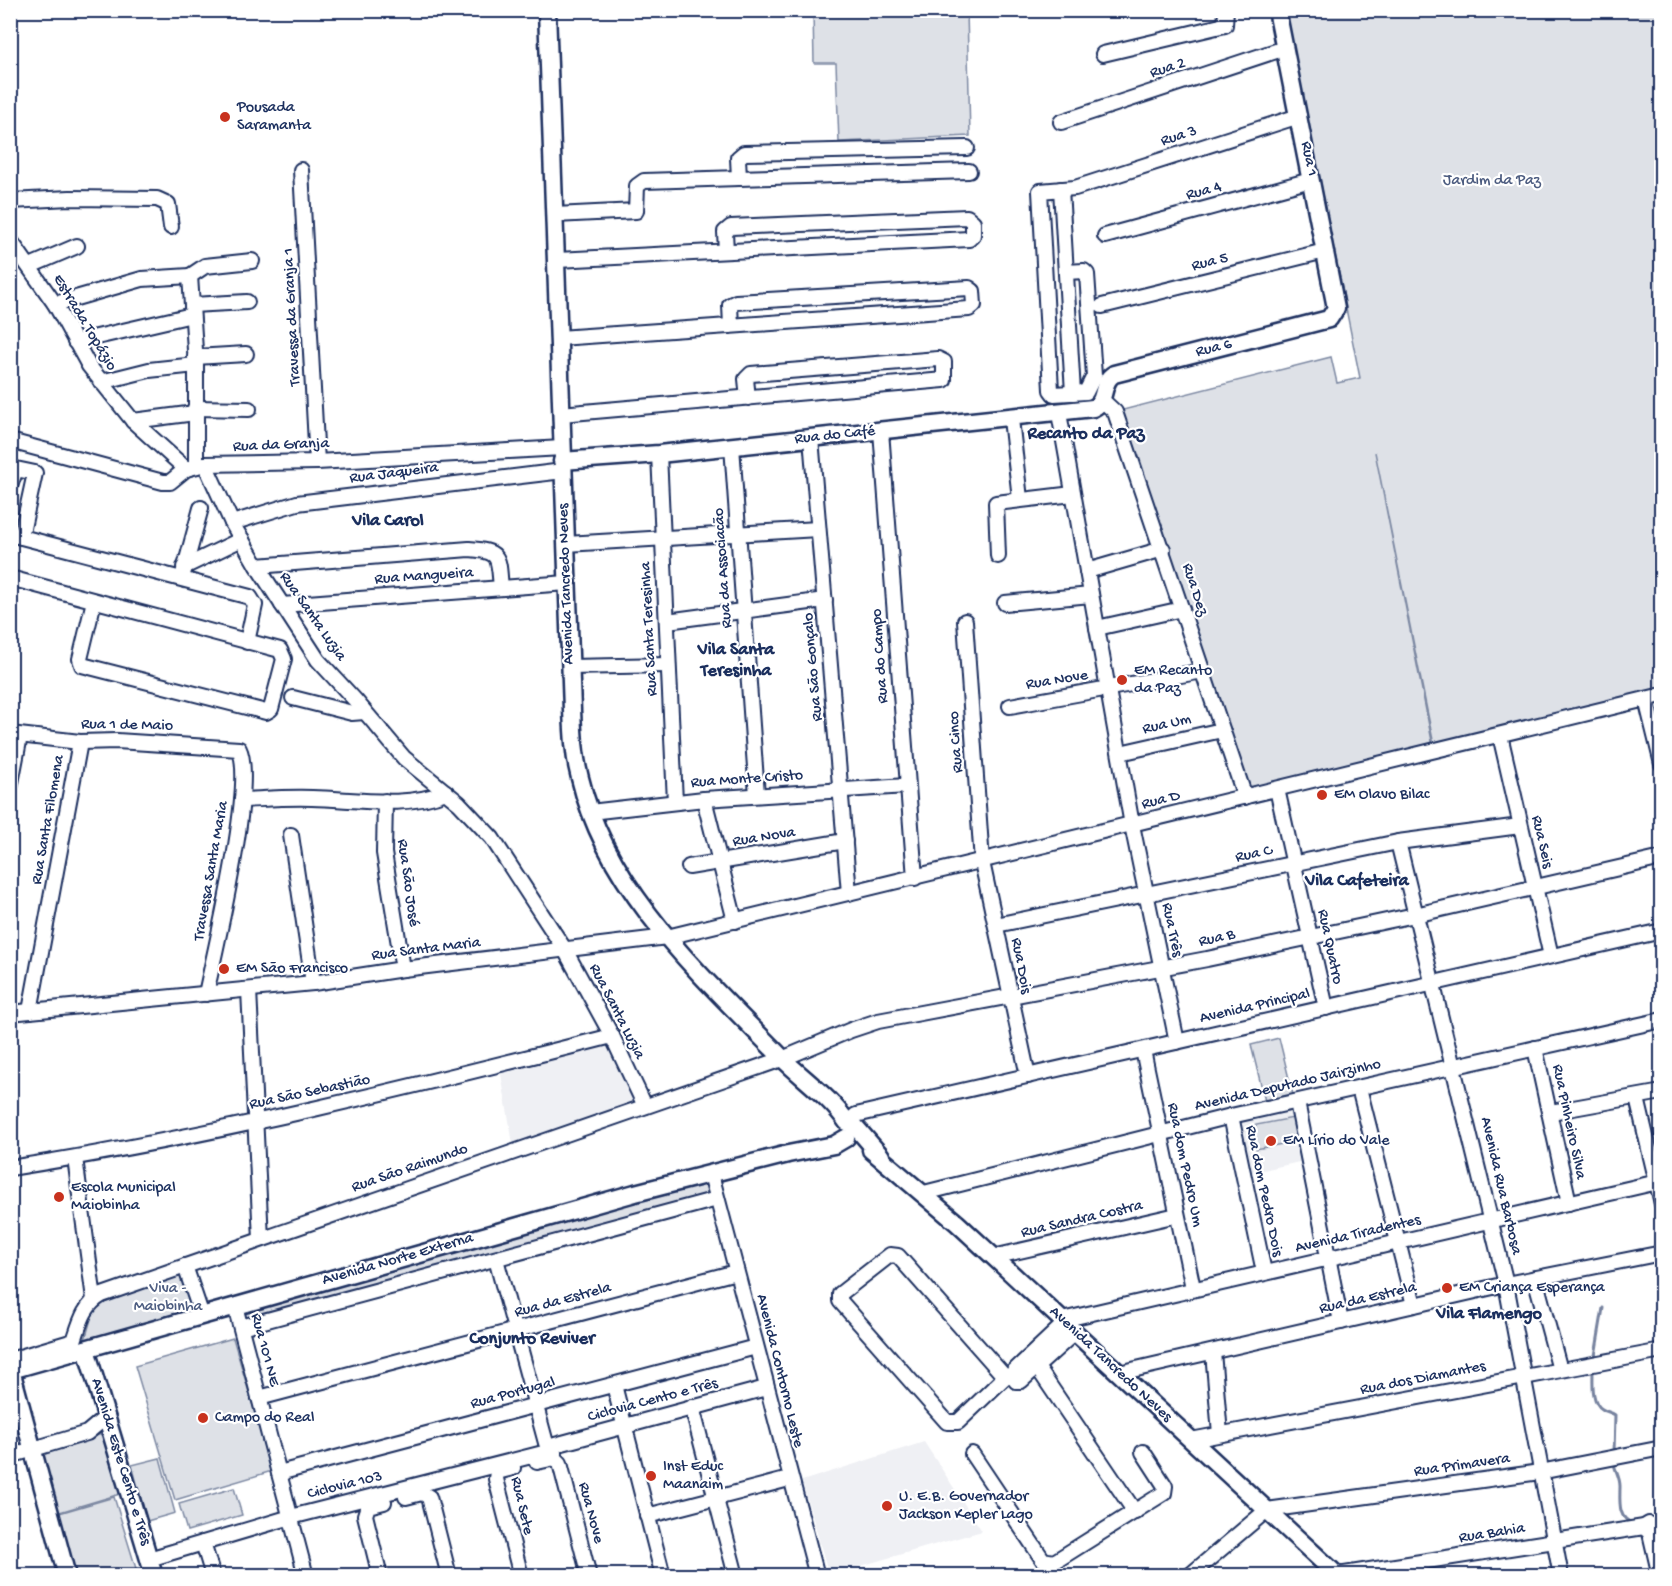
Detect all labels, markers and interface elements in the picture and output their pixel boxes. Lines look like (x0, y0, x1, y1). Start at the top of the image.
street label: Rua 2 (1148, 54, 1188, 84)
place label: Pousada Saramanta (236, 99, 312, 136)
marker: Pousada Saramanta (218, 110, 232, 124)
street label: Rua 3 (1159, 122, 1199, 152)
street label: Rua 1 (1295, 140, 1321, 178)
park label: Jardim da Paz (1443, 172, 1542, 191)
street label: Rua 4 (1184, 178, 1224, 206)
street label: Travessa da Granja 1 (280, 247, 306, 388)
street label: Rua 5 (1190, 249, 1230, 277)
street label: Estrada Topázio (48, 271, 120, 375)
street label: Rua 6 (1194, 335, 1235, 363)
street label: Rua do Café (794, 422, 877, 450)
district label: Recanto da Paz (1027, 424, 1146, 445)
street label: Rua da Granja (233, 435, 331, 457)
street label: Rua Jaqueira (349, 459, 441, 489)
street label: Avenida Tancredo Neves (555, 502, 579, 665)
street label: Rua da Associacão (710, 507, 738, 629)
district label: Vila Carol (351, 511, 424, 532)
street label: Rua Santa Teresinha (637, 560, 663, 697)
street label: Rua Dez (1177, 561, 1212, 620)
street label: Rua Mangueira (374, 564, 475, 590)
street label: Rua Santa Luzia (274, 569, 350, 666)
street label: Rua do Campo (868, 608, 894, 704)
street label: Rua São Gonçalo (800, 612, 828, 722)
district label: Vila Santa Teresinha (697, 640, 775, 682)
place label: EM Recanto da Paz (1134, 662, 1212, 699)
street label: Rua Nove (1025, 667, 1090, 695)
marker: EM Recanto da Paz (1115, 673, 1129, 687)
street label: Rua Cinco (945, 710, 969, 774)
street label: Rua Um (1141, 710, 1194, 740)
street label: Rua 1 de Maio (81, 716, 173, 736)
street label: Rua Santa Filomena (28, 753, 70, 886)
street label: Rua Monte Cristo (690, 767, 804, 793)
place label: EM Olavo Bilac (1334, 786, 1430, 805)
street label: Rua D (1140, 787, 1183, 815)
marker: EM Olavo Bilac (1315, 788, 1329, 802)
street label: Travessa Santa Maria (190, 799, 234, 943)
street label: Rua Seis (1526, 814, 1557, 871)
street label: Rua Nova (731, 823, 798, 852)
street label: Rua São José (391, 838, 423, 929)
street label: Rua C (1234, 842, 1275, 868)
district label: Vila Cafeteira (1304, 871, 1410, 892)
street label: Rua Três (1156, 901, 1186, 960)
street label: Rua Quatro (1312, 908, 1346, 986)
street label: Rua B (1197, 925, 1238, 952)
street label: Rua Santa Maria (370, 934, 483, 966)
street label: Rua Dois (1005, 936, 1035, 997)
place label: EM São Francisco (236, 960, 348, 979)
street label: Rua Santa Luzia (584, 961, 649, 1064)
marker: EM São Francisco (217, 962, 231, 976)
street label: Avenida Principal (1198, 985, 1312, 1029)
street label: Avenida Deputado Jairzinho (1193, 1055, 1383, 1117)
street label: Rua Pinheiro Silva (1547, 1063, 1590, 1182)
street label: Rua São Sebastião (248, 1071, 372, 1115)
street label: Rua dom Pedro Um (1162, 1101, 1207, 1229)
street label: Avenida Rua Barbosa (1475, 1115, 1525, 1258)
street label: Rua dom Pedro Dois (1240, 1124, 1286, 1259)
place label: EM Lírio do Vale (1283, 1132, 1390, 1151)
marker: EM Lírio do Vale (1264, 1134, 1278, 1148)
street label: Rua São Raimundo (349, 1140, 471, 1198)
place label: Escola Municipal Maiobinha (71, 1179, 176, 1216)
marker: Escola Municipal Maiobinha (52, 1190, 66, 1204)
street label: Rua Sandra Costra (1019, 1197, 1146, 1243)
street label: Avenida Tiradentes (1294, 1211, 1424, 1259)
street label: Avenida Norte Externa (320, 1229, 477, 1291)
street label: Rua da Estrela (1317, 1278, 1420, 1319)
street label: Rua da Estrela (513, 1279, 615, 1323)
place label: EM Criança Esperança (1459, 1279, 1606, 1298)
park label: Viva - Maiobinha (134, 1280, 203, 1317)
marker: EM Criança Esperança (1440, 1281, 1454, 1295)
street label: Avenida Contorno Leste (751, 1292, 807, 1450)
street label: Avenida Tancredo Neves (1045, 1303, 1176, 1428)
district label: Vila Flamengo (1435, 1304, 1542, 1325)
street label: Rua 101 NE (245, 1311, 283, 1390)
district label: Conjunto Reviver (469, 1329, 597, 1350)
street label: Rua dos Diamantes (1359, 1357, 1488, 1400)
street label: Rua Portugal (469, 1374, 557, 1414)
street label: Ciclovia Cento e Três (586, 1374, 721, 1427)
street label: Avenida Este Cento e Três (86, 1376, 155, 1549)
place label: Campo do Real (215, 1409, 314, 1428)
marker: Campo do Real (196, 1411, 210, 1425)
street label: Rua Primavera (1413, 1450, 1512, 1482)
place label: Inst Educ Maanaim (663, 1458, 724, 1495)
street label: Ciclovia 103 (306, 1468, 384, 1504)
marker: Inst Educ Maanaim (644, 1469, 658, 1483)
street label: Rua Sete (505, 1475, 537, 1538)
street label: Rua Nove (573, 1480, 607, 1546)
place label: U. E.B. Governador Jackson Kepler Lago (899, 1488, 1033, 1525)
marker: U. E.B. Governador Jackson Kepler Lago (880, 1499, 894, 1513)
street label: Rua Bahia (1458, 1519, 1527, 1549)

